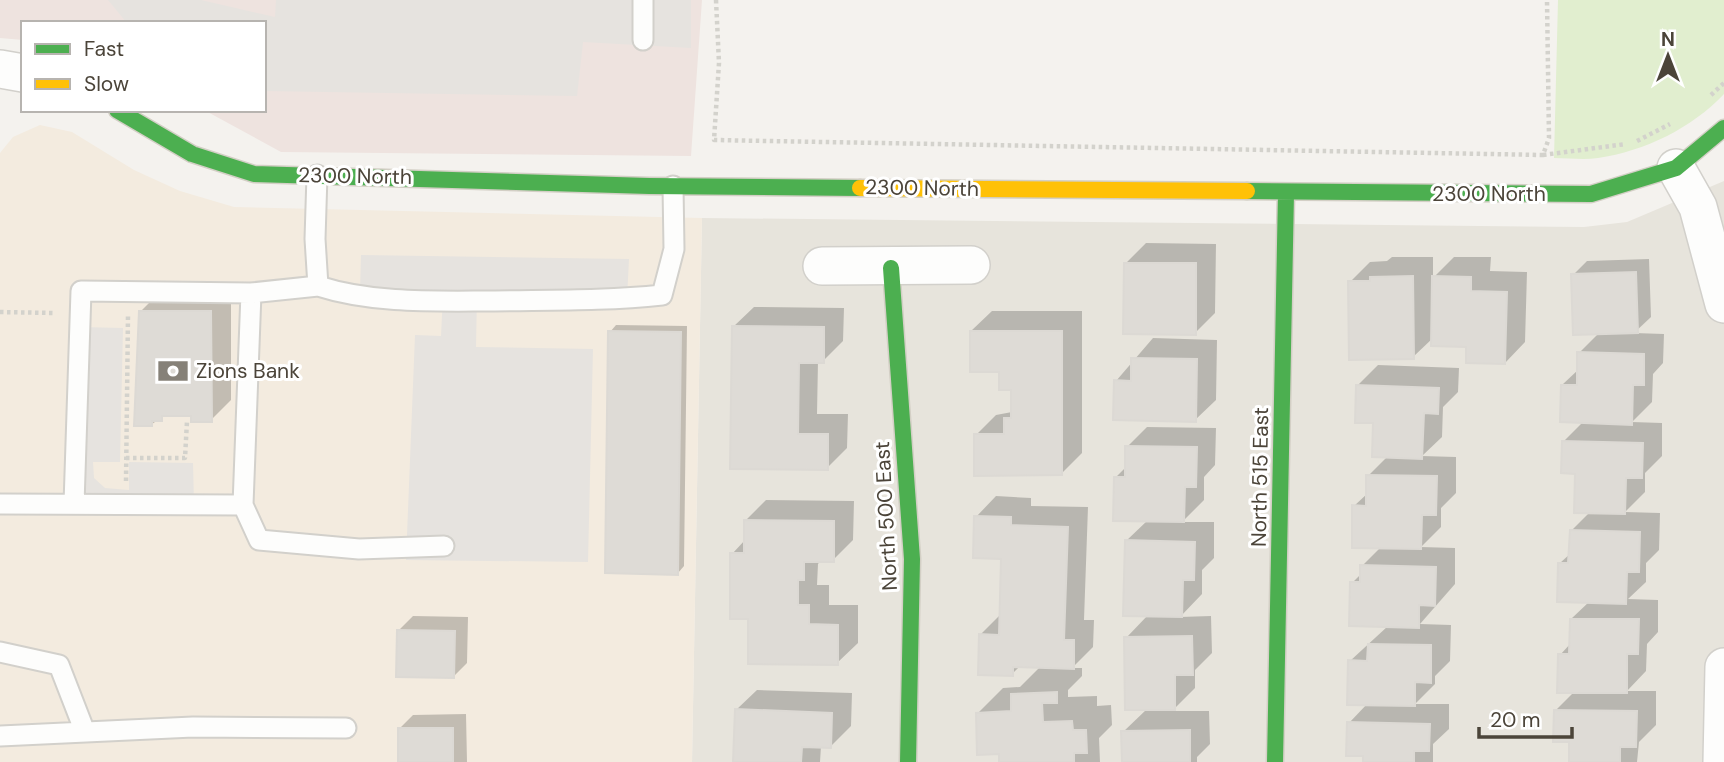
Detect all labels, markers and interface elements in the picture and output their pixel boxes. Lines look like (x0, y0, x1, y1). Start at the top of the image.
legend (21, 21, 266, 112)
north arrow (1633, 21, 1703, 91)
text: N (1661, 27, 1675, 52)
text: Fast (84, 35, 124, 63)
text: Slow (84, 70, 129, 98)
street label: 2300 North (298, 161, 412, 191)
street label: 2300 North (865, 173, 979, 203)
street label: 2300 North (1432, 180, 1546, 208)
bank icon: Zions Bank (156, 354, 190, 388)
place label: Zions Bank (196, 357, 300, 385)
street label: North 515 East (1245, 407, 1275, 547)
street label: North 500 East (868, 441, 904, 591)
scale bar (1479, 696, 1572, 740)
text: 20 m (1490, 706, 1541, 734)

